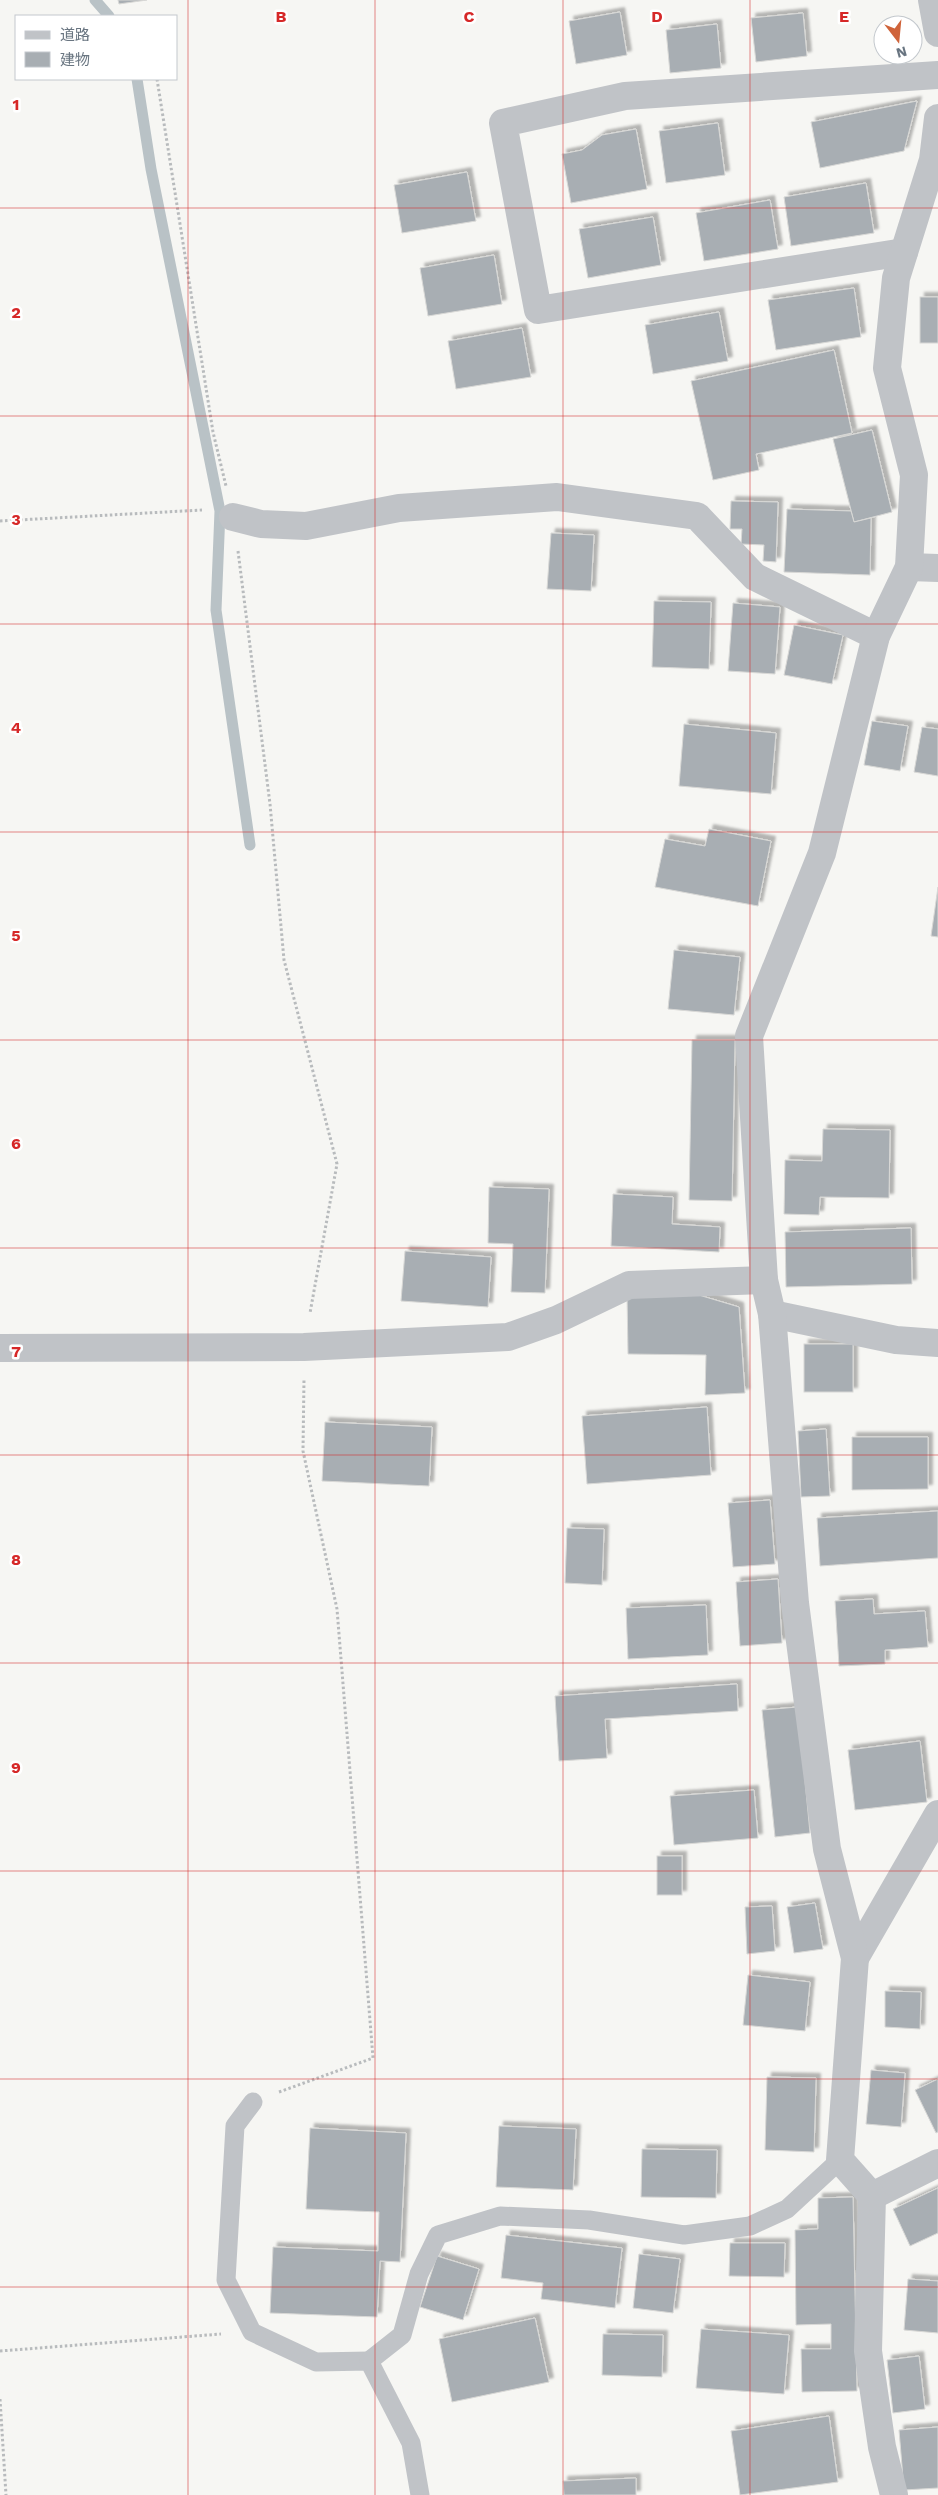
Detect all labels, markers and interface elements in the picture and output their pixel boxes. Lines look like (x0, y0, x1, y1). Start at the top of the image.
text: B (276, 7, 287, 26)
text: C (464, 7, 475, 26)
text: D (651, 7, 663, 26)
text: E (839, 7, 849, 26)
legend (15, 15, 178, 80)
north arrow (873, 15, 923, 65)
text: 道路 (60, 26, 90, 44)
text: N (894, 43, 909, 62)
text: 建物 (60, 51, 90, 69)
text: 1 (13, 95, 19, 114)
text: 2 (11, 303, 21, 322)
text: 3 (11, 510, 21, 529)
text: 4 (11, 718, 21, 737)
text: 5 (11, 926, 21, 945)
text: 6 (11, 1134, 21, 1153)
text: 7 (11, 1342, 21, 1361)
text: 8 (11, 1550, 21, 1569)
text: 9 (11, 1758, 21, 1777)

